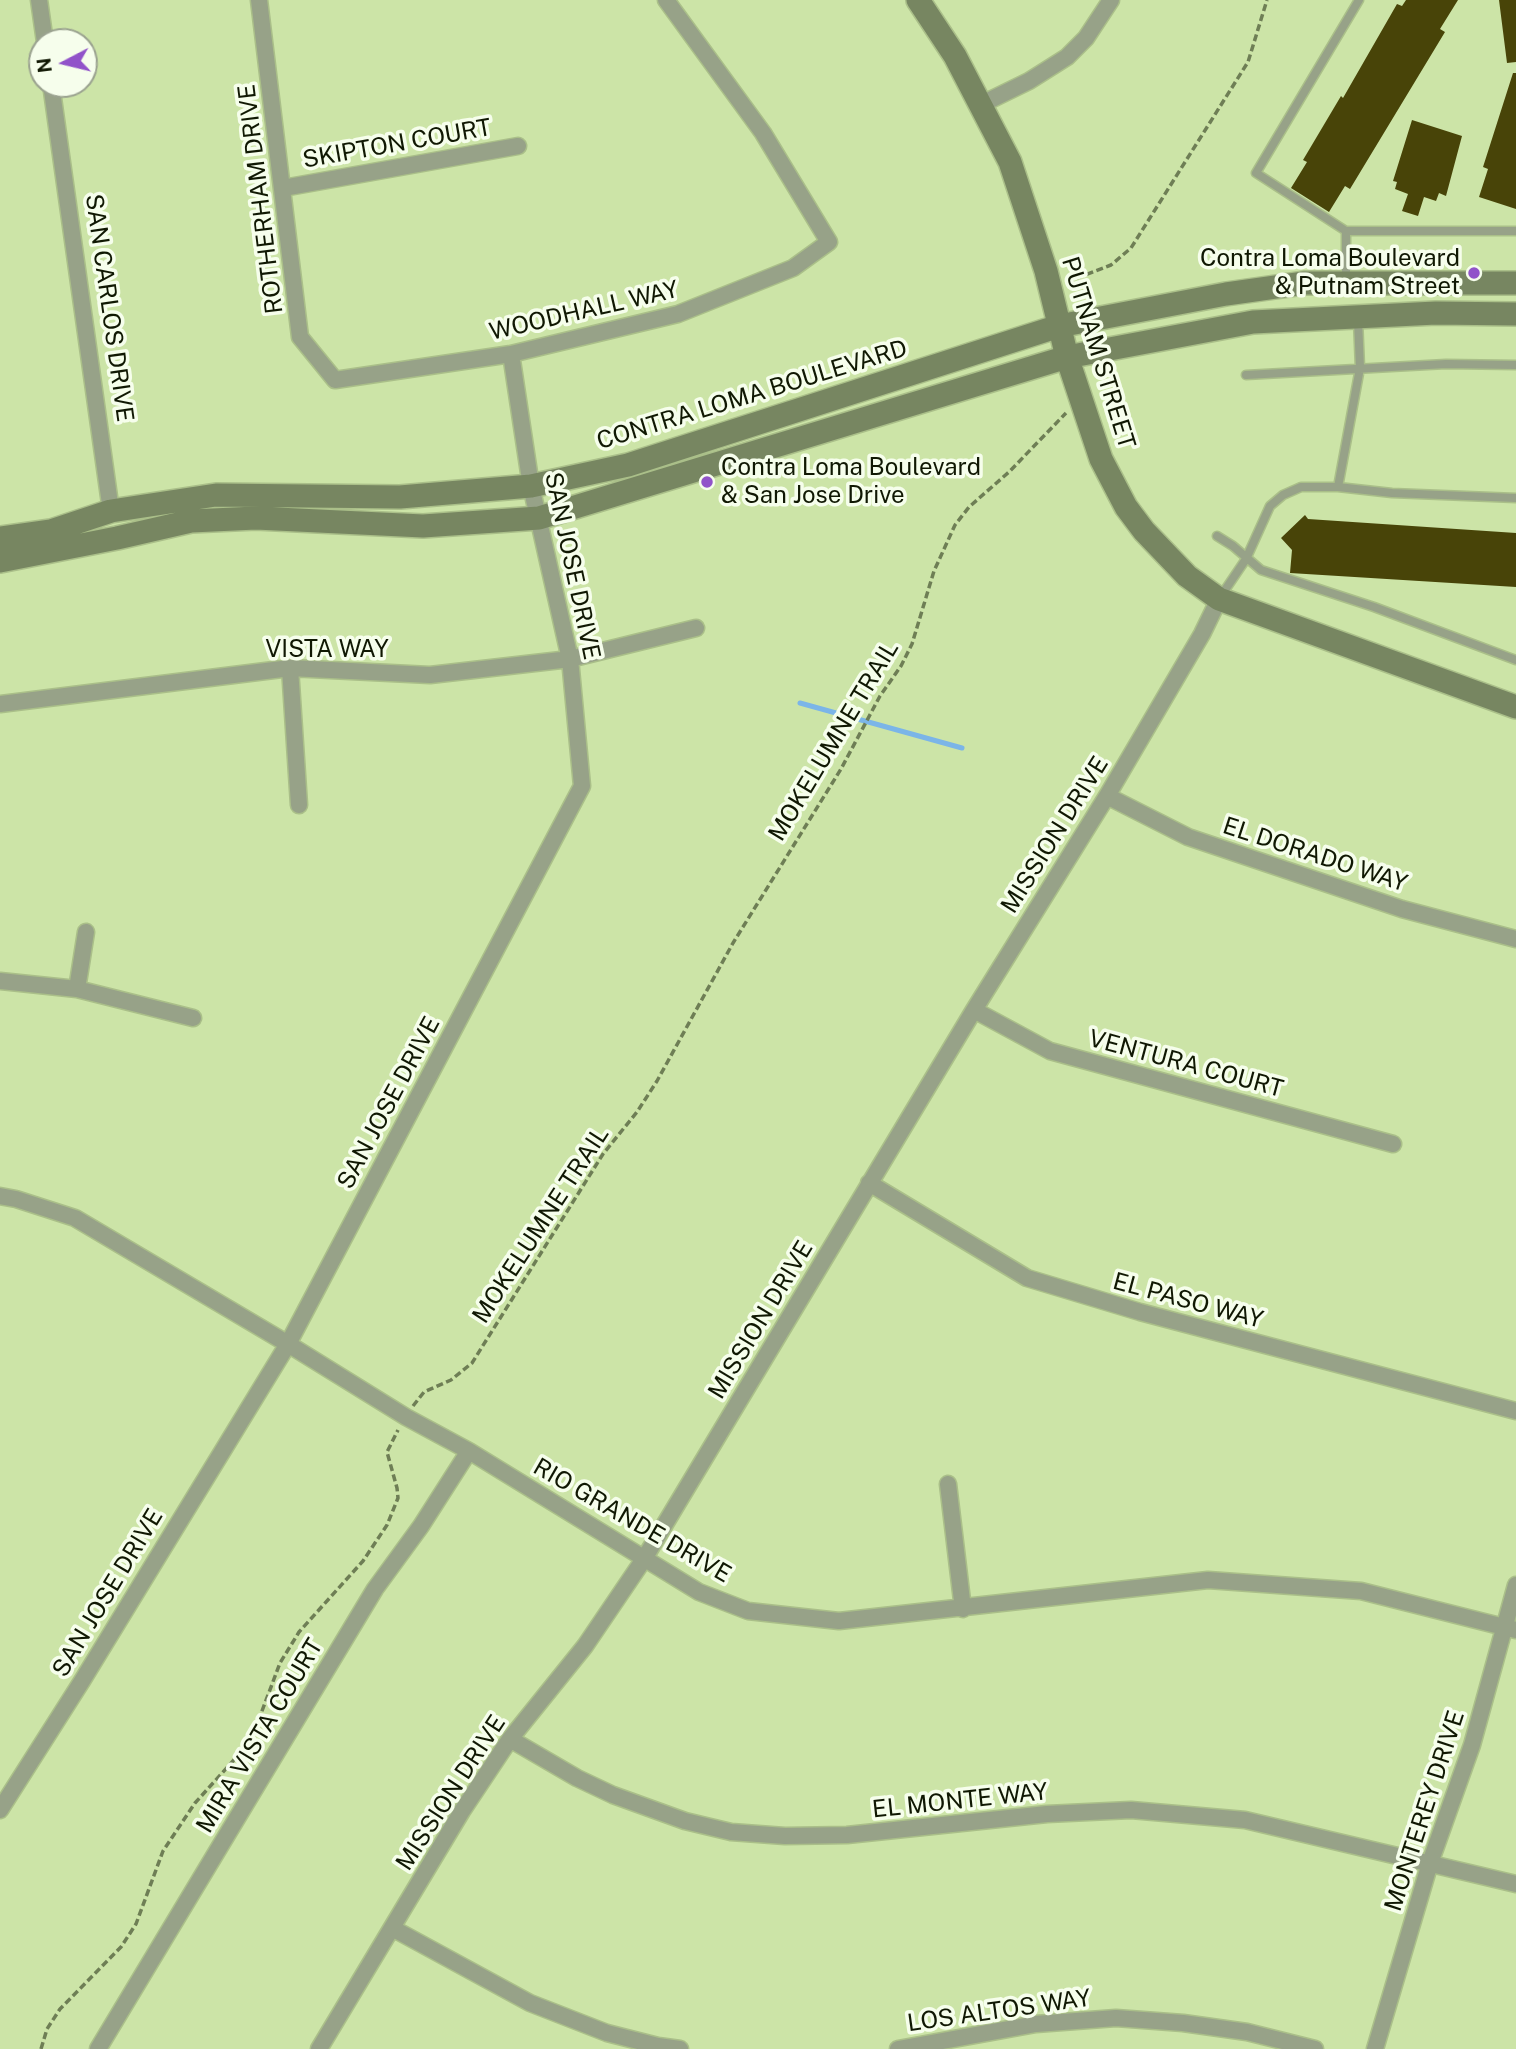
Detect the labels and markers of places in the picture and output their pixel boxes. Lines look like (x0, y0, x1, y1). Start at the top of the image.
place label: Contra Loma Boulevard & Putnam Street (1200, 245, 1460, 301)
marker: Contra Loma Boulevard & Putnam Street (1466, 265, 1482, 281)
place label: Contra Loma Boulevard & San Jose Drive (721, 454, 981, 510)
marker: Contra Loma Boulevard & San Jose Drive (699, 474, 715, 490)

